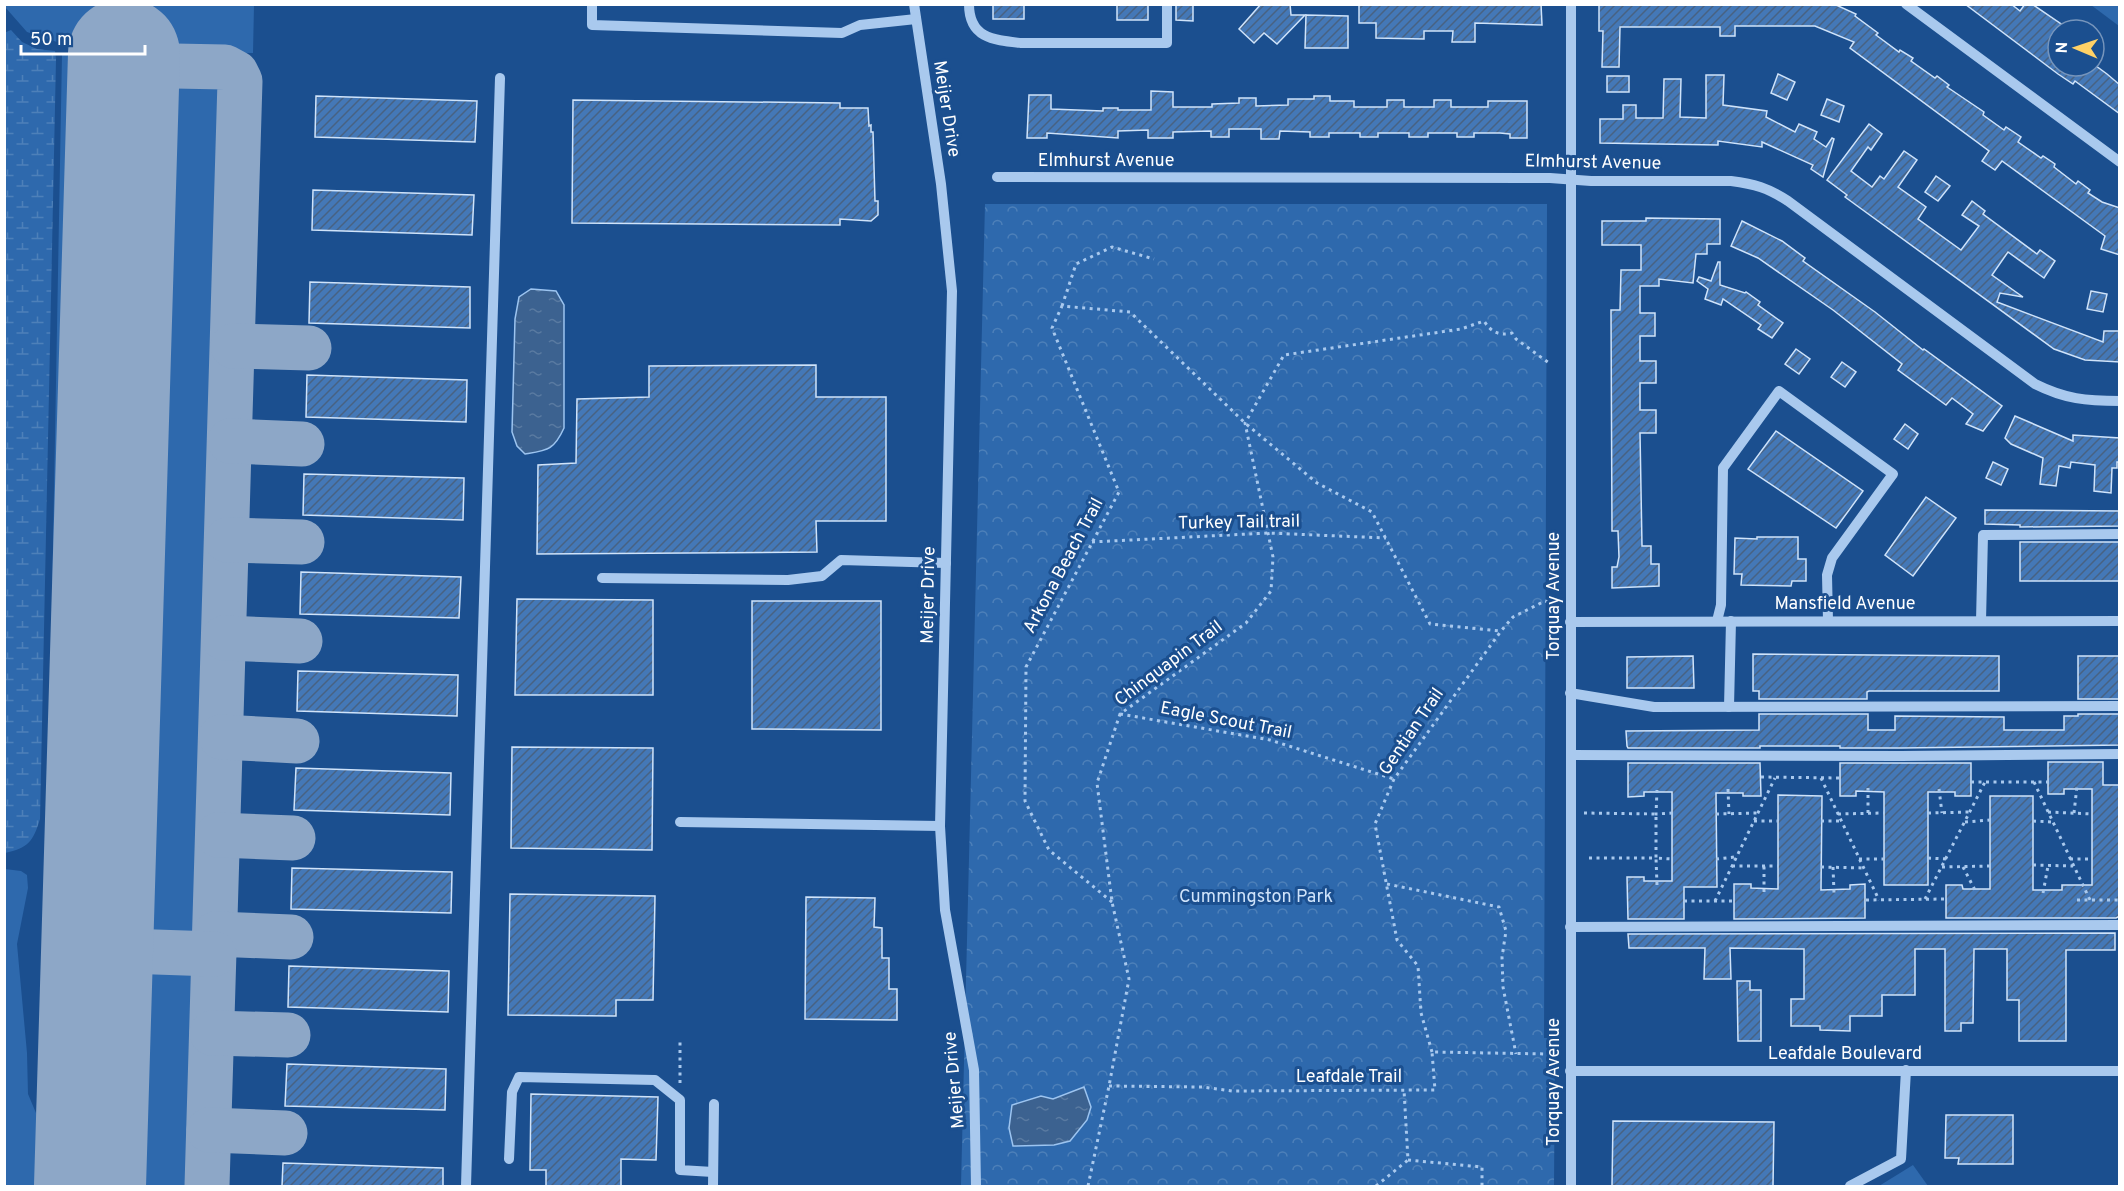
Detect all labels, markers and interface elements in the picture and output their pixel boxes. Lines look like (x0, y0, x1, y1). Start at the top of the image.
scale bar (21, 18, 146, 56)
north arrow (2046, 18, 2106, 78)
text: 50 m (30, 29, 72, 52)
text: N (2053, 41, 2073, 54)
street label: Meijer Drive (927, 59, 965, 159)
street label: Elmhurst Avenue (1038, 150, 1174, 173)
street label: Elmhurst Avenue (1524, 150, 1662, 176)
street label: Arkona Beach Trail (1019, 494, 1109, 638)
street label: Turkey Tail trail (1178, 510, 1300, 536)
street label: Torquay Avenue (1543, 532, 1566, 660)
street label: Meijer Drive (917, 546, 941, 644)
street label: Mansfield Avenue (1775, 593, 1915, 616)
street label: Chinquapin Trail (1110, 616, 1228, 712)
street label: Gentian Trail (1374, 684, 1450, 780)
street label: Eagle Scout Trail (1158, 697, 1294, 745)
park label: Cummingston Park (1179, 886, 1333, 909)
street label: Torquay Avenue (1543, 1018, 1566, 1146)
street label: Meijer Drive (939, 1030, 971, 1130)
street label: Leafdale Boulevard (1768, 1043, 1922, 1066)
street label: Leafdale Trail (1296, 1066, 1402, 1089)

